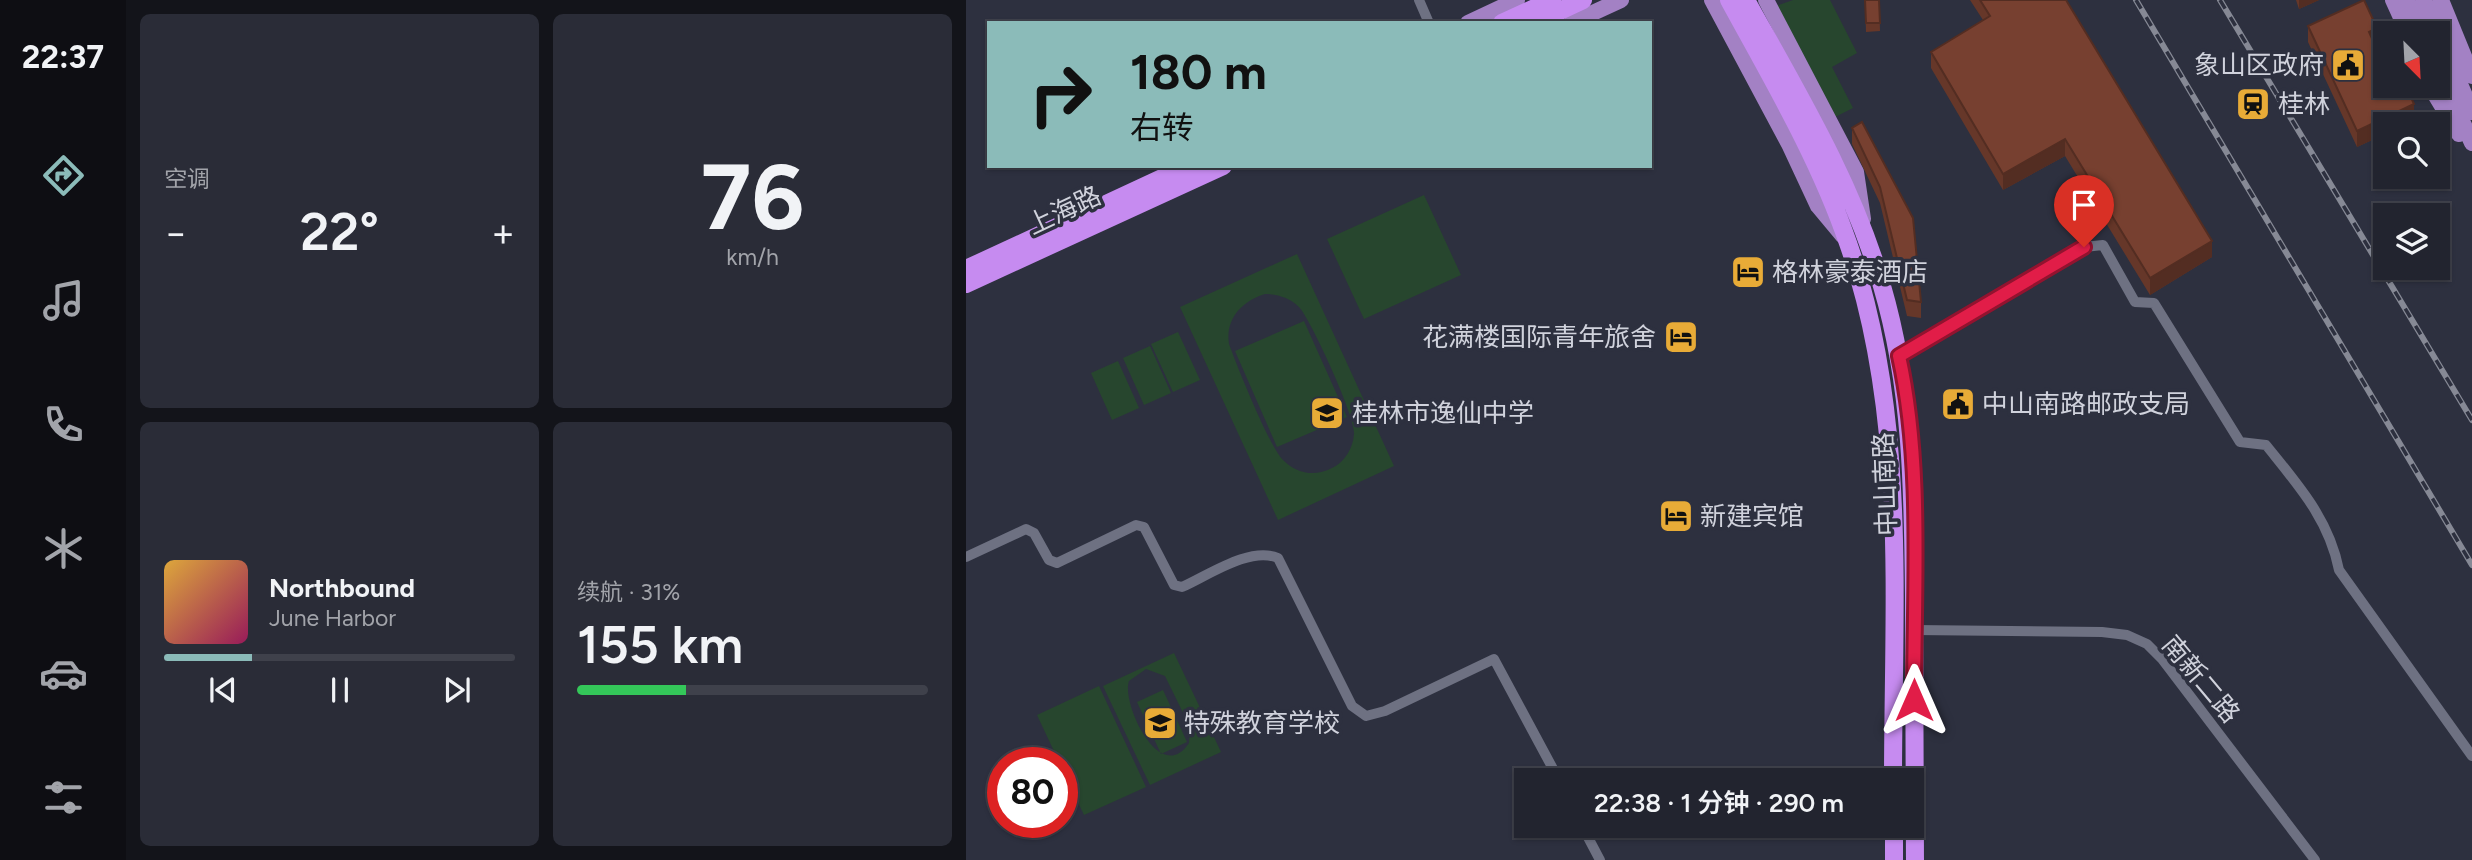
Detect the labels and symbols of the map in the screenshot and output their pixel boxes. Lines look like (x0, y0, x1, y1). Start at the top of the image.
north arrow (2373, 21, 2450, 98)
public building icon: 象山区政府 (2329, 46, 2367, 84)
place label: 象山区政府 (2194, 49, 2324, 81)
station icon: 桂林 (2234, 85, 2272, 123)
place label: 桂林 (2278, 88, 2330, 120)
pin (2054, 175, 2114, 247)
street label: 上海路 (1022, 179, 1106, 241)
hotel icon: 格林豪泰酒店 (1729, 253, 1767, 291)
place label: 格林豪泰酒店 (1772, 256, 1928, 288)
hotel icon: 花满楼国际青年旅舍 (1662, 318, 1700, 356)
place label: 花满楼国际青年旅舍 (1422, 321, 1656, 353)
public building icon: 中山南路邮政支局 (1939, 385, 1977, 423)
place label: 中山南路邮政支局 (1982, 388, 2190, 420)
school or university icon: 桂林市逸仙中学 (1308, 394, 1346, 432)
place label: 桂林市逸仙中学 (1352, 397, 1534, 429)
street label: 中山南路 (1867, 431, 1903, 537)
hotel icon: 新建宾馆 (1657, 497, 1695, 535)
place label: 新建宾馆 (1700, 500, 1804, 532)
street label: 南新二路 (2155, 629, 2247, 729)
position arrow (1877, 663, 1951, 737)
school or university icon: 特殊教育学校 (1141, 704, 1179, 742)
place label: 特殊教育学校 (1184, 707, 1340, 739)
speed limit sign: 80 (987, 747, 1078, 838)

